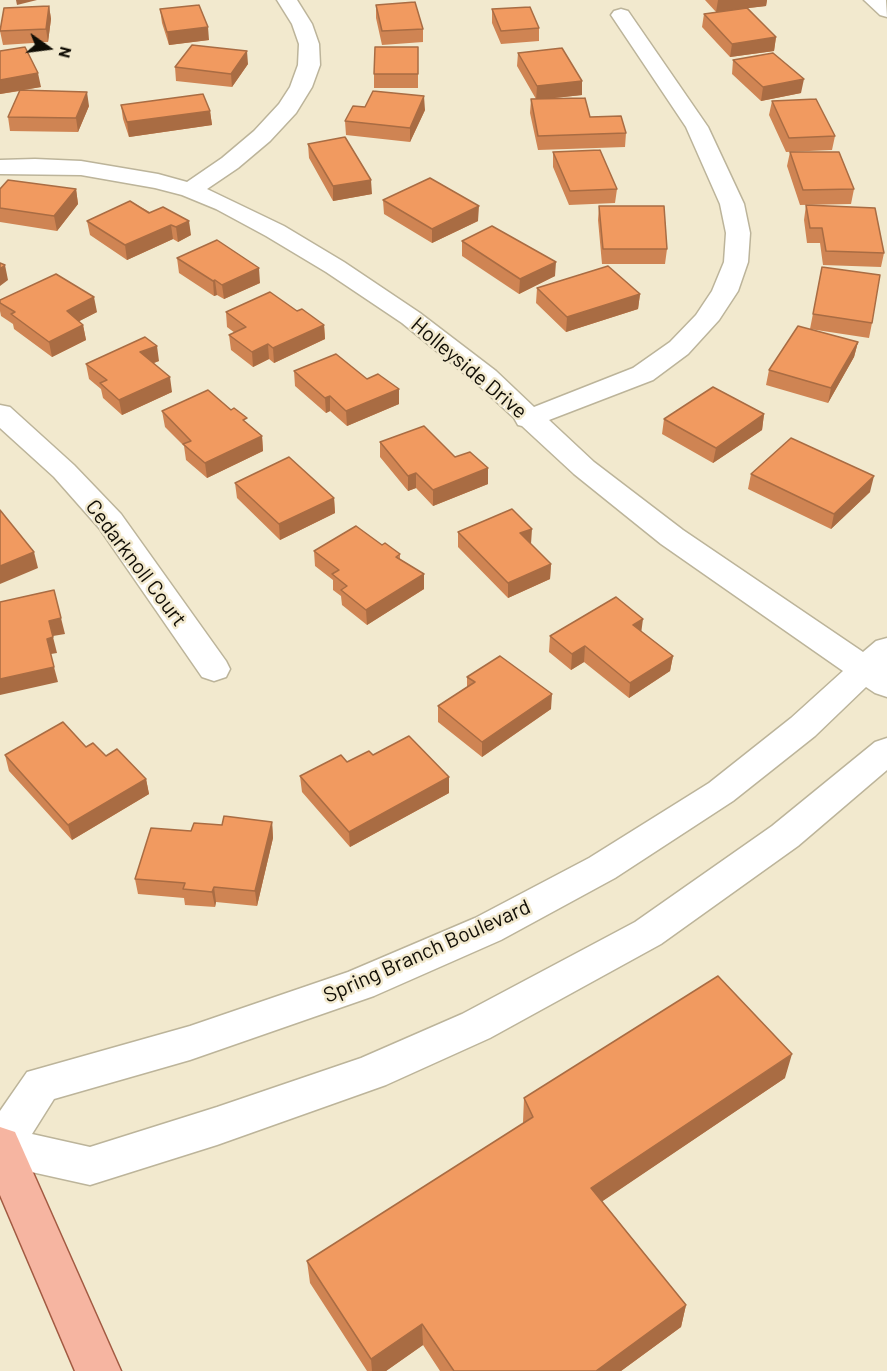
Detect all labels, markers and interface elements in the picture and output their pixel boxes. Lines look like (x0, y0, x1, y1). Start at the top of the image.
north arrow (18, 18, 78, 78)
text: N (55, 45, 76, 60)
street label: Holleyside Drive (406, 312, 532, 424)
street label: Cedarknoll Court (80, 495, 192, 631)
street label: Spring Branch Boulevard (320, 894, 534, 1008)

